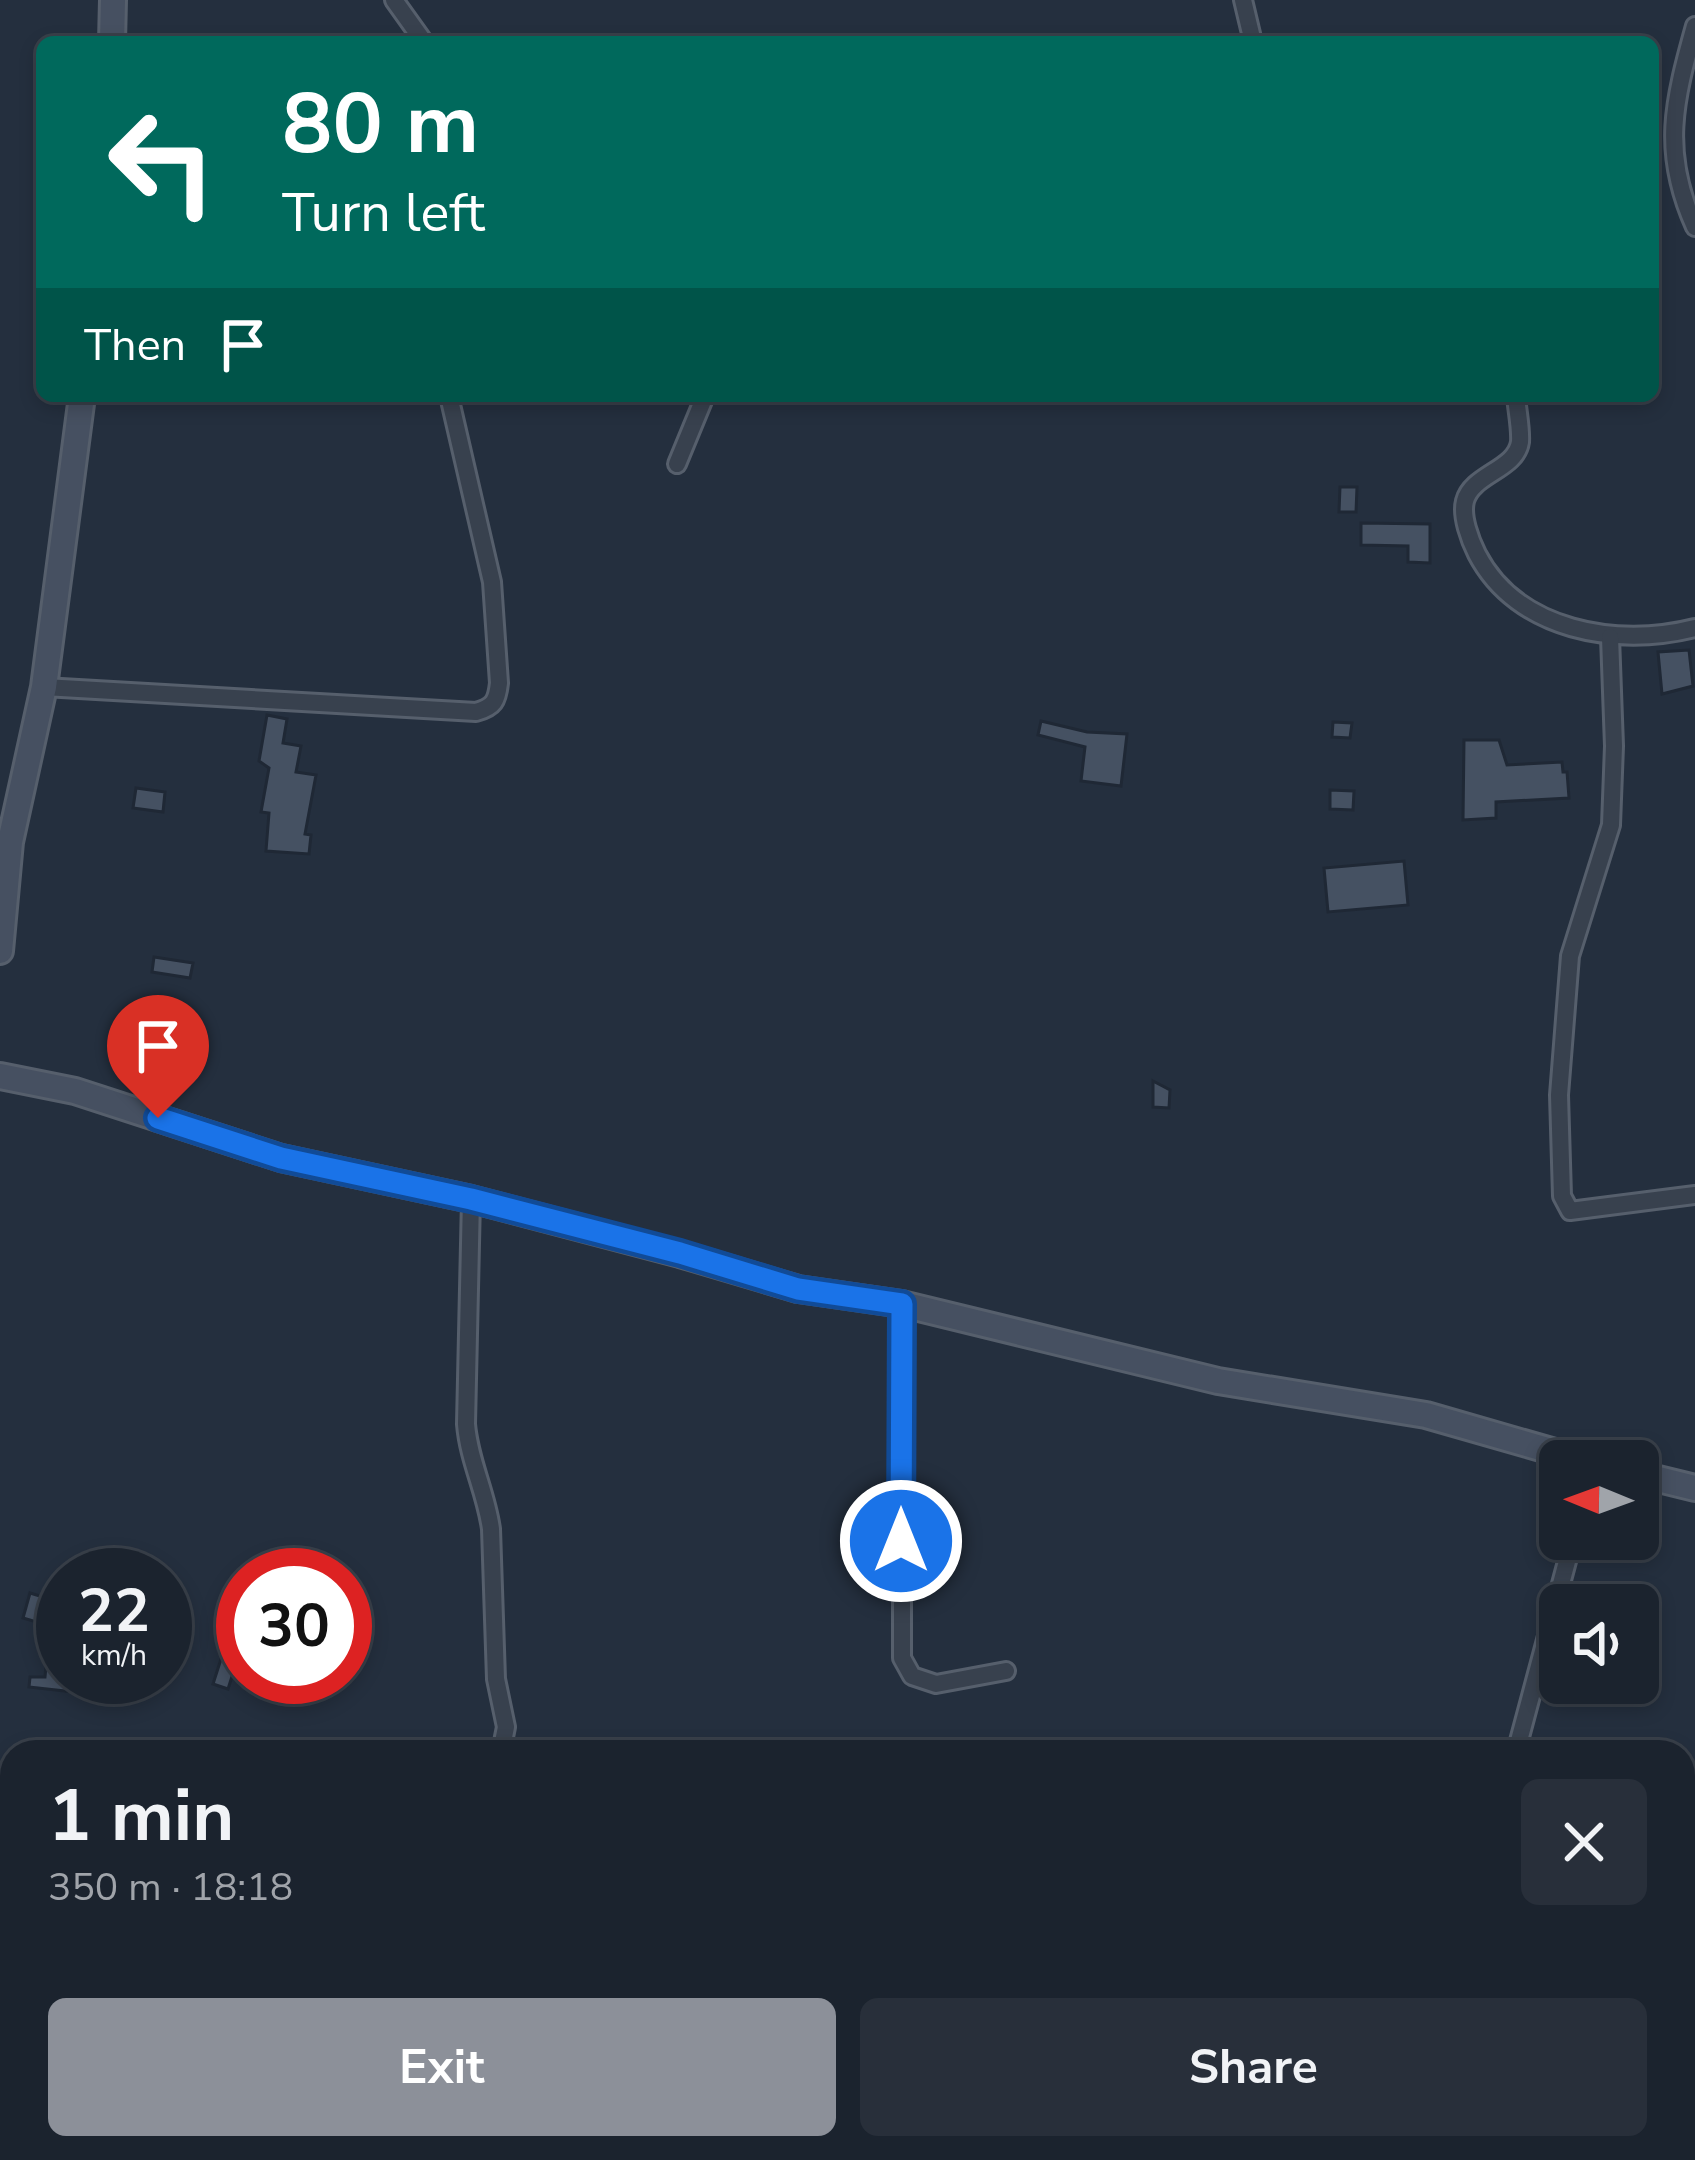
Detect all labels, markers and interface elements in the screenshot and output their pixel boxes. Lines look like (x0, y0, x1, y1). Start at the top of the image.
text: 80 m (282, 67, 479, 182)
icon: left (84, 84, 240, 240)
text: Turn left (282, 176, 485, 250)
icon: arrive (210, 312, 276, 378)
text: Then (84, 315, 186, 376)
pin (107, 995, 209, 1118)
icon: arrive (125, 1013, 191, 1079)
north arrow (1539, 1440, 1659, 1560)
map controls (1539, 1440, 1659, 1704)
position arrow (838, 1478, 964, 1604)
speed limit sign: 30 (216, 1548, 372, 1704)
text: 22 (78, 1570, 150, 1652)
button: sound (1539, 1584, 1659, 1704)
text: km/h (81, 1635, 147, 1676)
text: 1 min (48, 1767, 234, 1865)
button: close (1521, 1779, 1647, 1905)
text: 350 m · 18:18 (48, 1861, 293, 1914)
button: Exit (48, 1998, 836, 2136)
button: Share (860, 1998, 1647, 2136)

